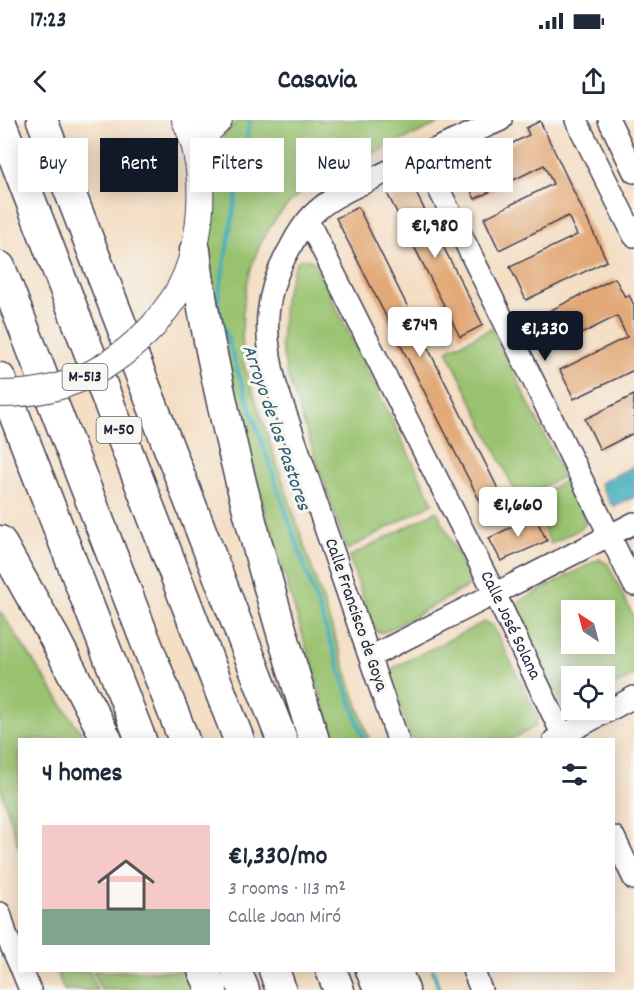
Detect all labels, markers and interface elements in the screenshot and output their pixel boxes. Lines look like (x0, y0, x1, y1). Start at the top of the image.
text: 17:23 (30, 6, 66, 37)
text: Casavia (278, 62, 356, 101)
icon: back (24, 65, 57, 98)
icon: share (577, 65, 610, 98)
chip: Buy (18, 138, 88, 192)
chip: Rent (100, 138, 178, 192)
chip: Filters (190, 138, 284, 192)
chip: New (296, 138, 371, 192)
chip: Apartment (383, 138, 513, 192)
pin: €1,980 (386, 208, 484, 259)
text: €1,980 (411, 213, 459, 241)
pin: €749 (384, 307, 456, 358)
pin: €1,330 (496, 311, 594, 362)
text: €749 (402, 312, 438, 340)
text: €1,330 (521, 316, 569, 344)
water label: Arroyo de los Pastores (234, 341, 317, 515)
road number: M-513 (62, 364, 107, 390)
road number: M-50 (96, 417, 142, 443)
pin: €1,660 (469, 487, 567, 538)
text: €1,660 (493, 492, 543, 520)
street label: Calle Francisco de Goya (317, 535, 393, 695)
street label: Calle José Solana (473, 567, 547, 684)
north arrow (561, 600, 615, 654)
map controls (561, 600, 615, 720)
button: locate (561, 666, 615, 720)
text: 4 homes (42, 756, 122, 793)
icon: filters (558, 758, 591, 791)
text: €1,330/mo (228, 839, 327, 876)
icon: home (90, 849, 162, 921)
text: 3 rooms · 113 m² (228, 876, 346, 904)
text: Calle Joan Miró (228, 904, 341, 932)

